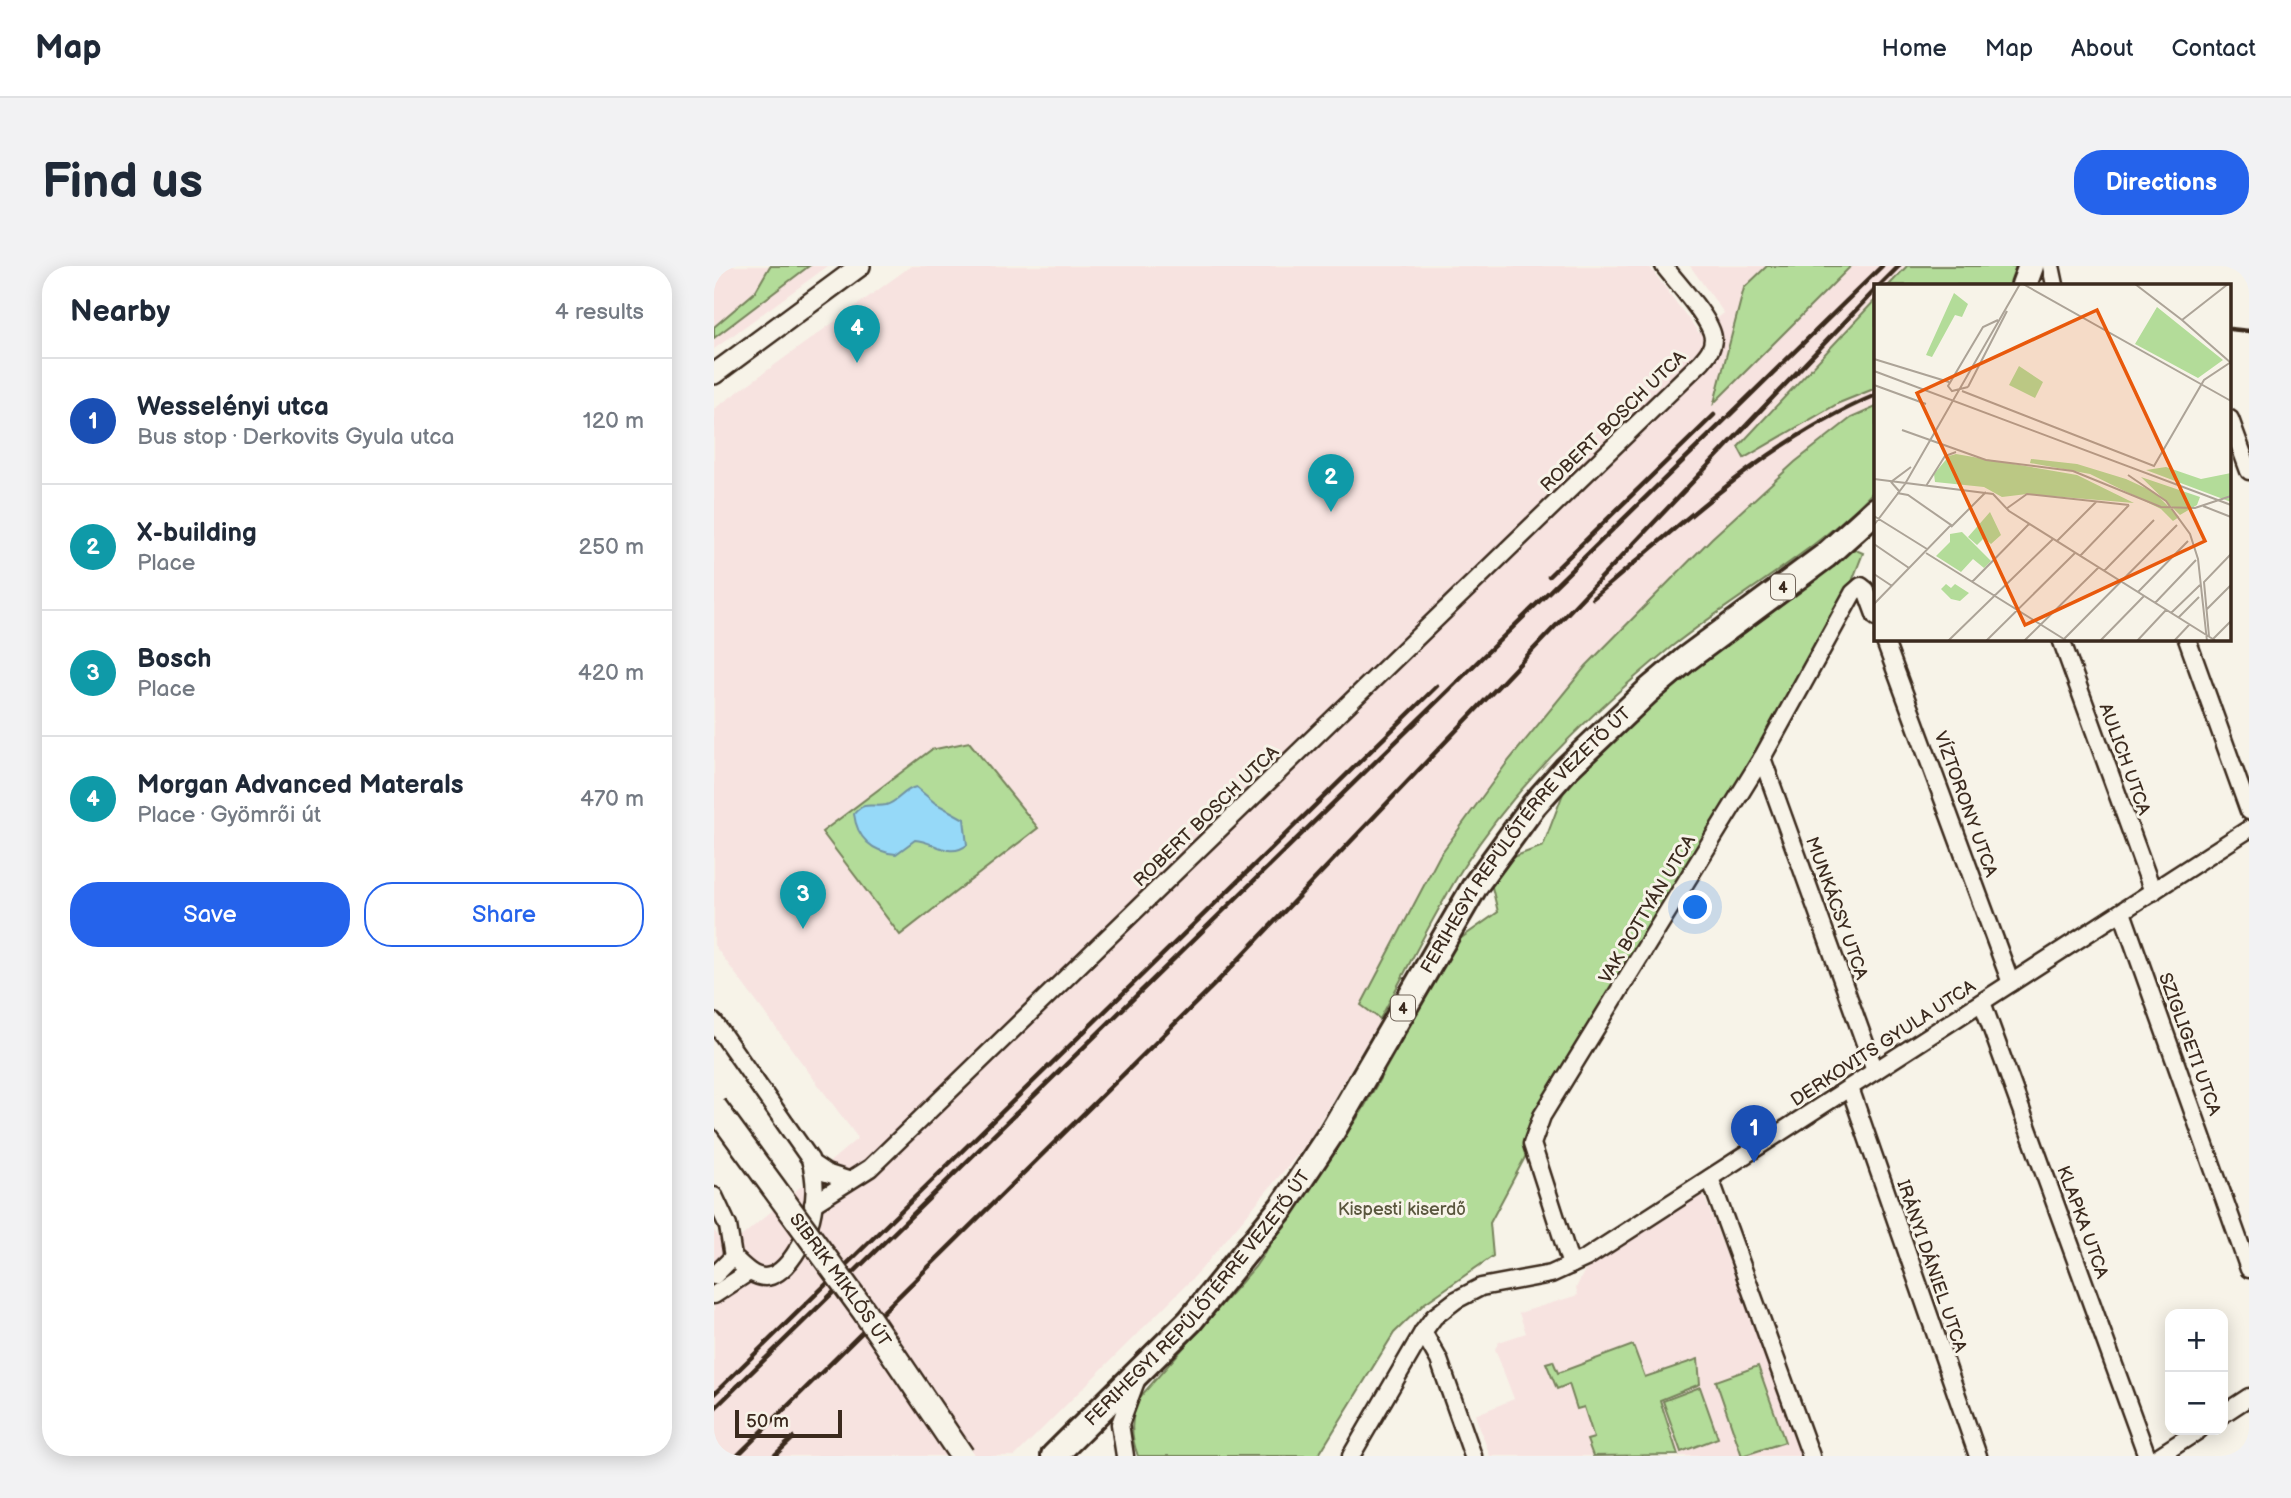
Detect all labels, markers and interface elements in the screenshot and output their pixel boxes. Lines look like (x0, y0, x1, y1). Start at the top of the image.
text: Map (35, 28, 101, 68)
text: Home (1882, 34, 1947, 63)
text: Map (1985, 34, 2033, 63)
text: About (2071, 34, 2133, 63)
text: Contact (2171, 34, 2256, 63)
button: Directions (2074, 150, 2249, 215)
text: Find us (42, 153, 203, 212)
inset map (1874, 284, 2232, 640)
text: Nearby (70, 294, 170, 330)
text: 4 results (555, 298, 644, 326)
pin: 4 (834, 305, 880, 363)
street label: ROBERT BOSCH UTCA (1536, 347, 1690, 496)
text: Wesselényi utca (137, 392, 329, 423)
text: 1 (88, 407, 98, 435)
text: 120 m (583, 407, 644, 435)
text: Bus stop · Derkovits Gyula utca (137, 423, 454, 451)
pin: 2 (1308, 454, 1354, 512)
text: X-building (137, 518, 257, 549)
text: 2 (86, 533, 100, 561)
text: 250 m (578, 533, 644, 561)
text: Place (137, 549, 195, 577)
road number: 4 (1771, 574, 1795, 600)
text: Bosch (137, 644, 211, 675)
text: 3 (86, 659, 100, 687)
text: 420 m (578, 659, 644, 687)
text: Place (137, 675, 195, 703)
street label: AULICH UTCA (2095, 701, 2154, 818)
street label: FERIHEGYI REPÜLŐTÉRRE VEZETŐ ÚT (1416, 703, 1635, 977)
street label: VÍZTORONY UTCA (1929, 728, 2003, 880)
street label: ROBERT BOSCH UTCA (1129, 742, 1283, 891)
text: Morgan Advanced Materals (137, 770, 463, 801)
text: 4 (86, 785, 100, 813)
text: 470 m (580, 785, 644, 813)
text: Place · Gyömrői út (137, 801, 321, 829)
street label: VAK BOTTYÁN UTCA (1593, 830, 1700, 987)
street label: MUNKÁCSY UTCA (1801, 833, 1874, 982)
pin: 3 (780, 871, 826, 929)
button: Save (70, 882, 350, 947)
button: Share (364, 882, 644, 947)
your location (1678, 890, 1712, 924)
street label: SZIGLIGETI UTCA (2154, 970, 2225, 1118)
street label: DERKOVITS GYULA UTCA (1787, 976, 1980, 1111)
road number: 4 (1391, 996, 1415, 1020)
pin: 1 (1731, 1105, 1777, 1163)
street label: KLAPKA UTCA (2052, 1163, 2113, 1281)
street label: FERIHEGYI REPÜLŐTÉRRE VEZETŐ ÚT (1081, 1166, 1315, 1430)
street label: IRÁNYI DÁNIEL UTCA (1892, 1177, 1973, 1355)
park label: Kispesti kiserdő (1338, 1199, 1466, 1220)
street label: SIBRIK MIKLÓS ÚT (785, 1209, 895, 1351)
map controls (2165, 1309, 2228, 1435)
button: + (2165, 1309, 2228, 1372)
button: − (2165, 1372, 2228, 1435)
scale bar (735, 1407, 842, 1439)
text: 50 m (746, 1410, 789, 1433)

